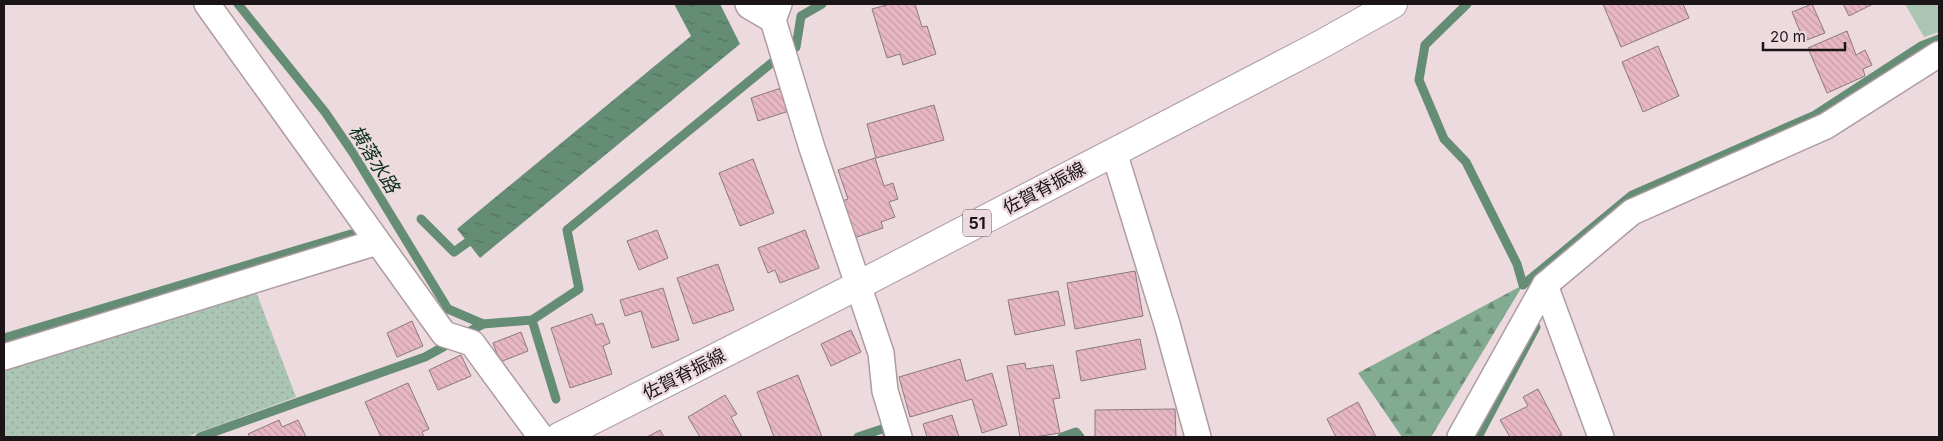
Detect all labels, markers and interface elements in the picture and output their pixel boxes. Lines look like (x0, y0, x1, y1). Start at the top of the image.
scale bar (1763, 20, 1846, 52)
text: 20 m (1770, 27, 1806, 46)
water label: 横落水路 (344, 121, 405, 199)
street label: 佐賀脊振線 (999, 158, 1089, 218)
road number: 51 (963, 210, 991, 237)
street label: 佐賀脊振線 (639, 344, 729, 404)

